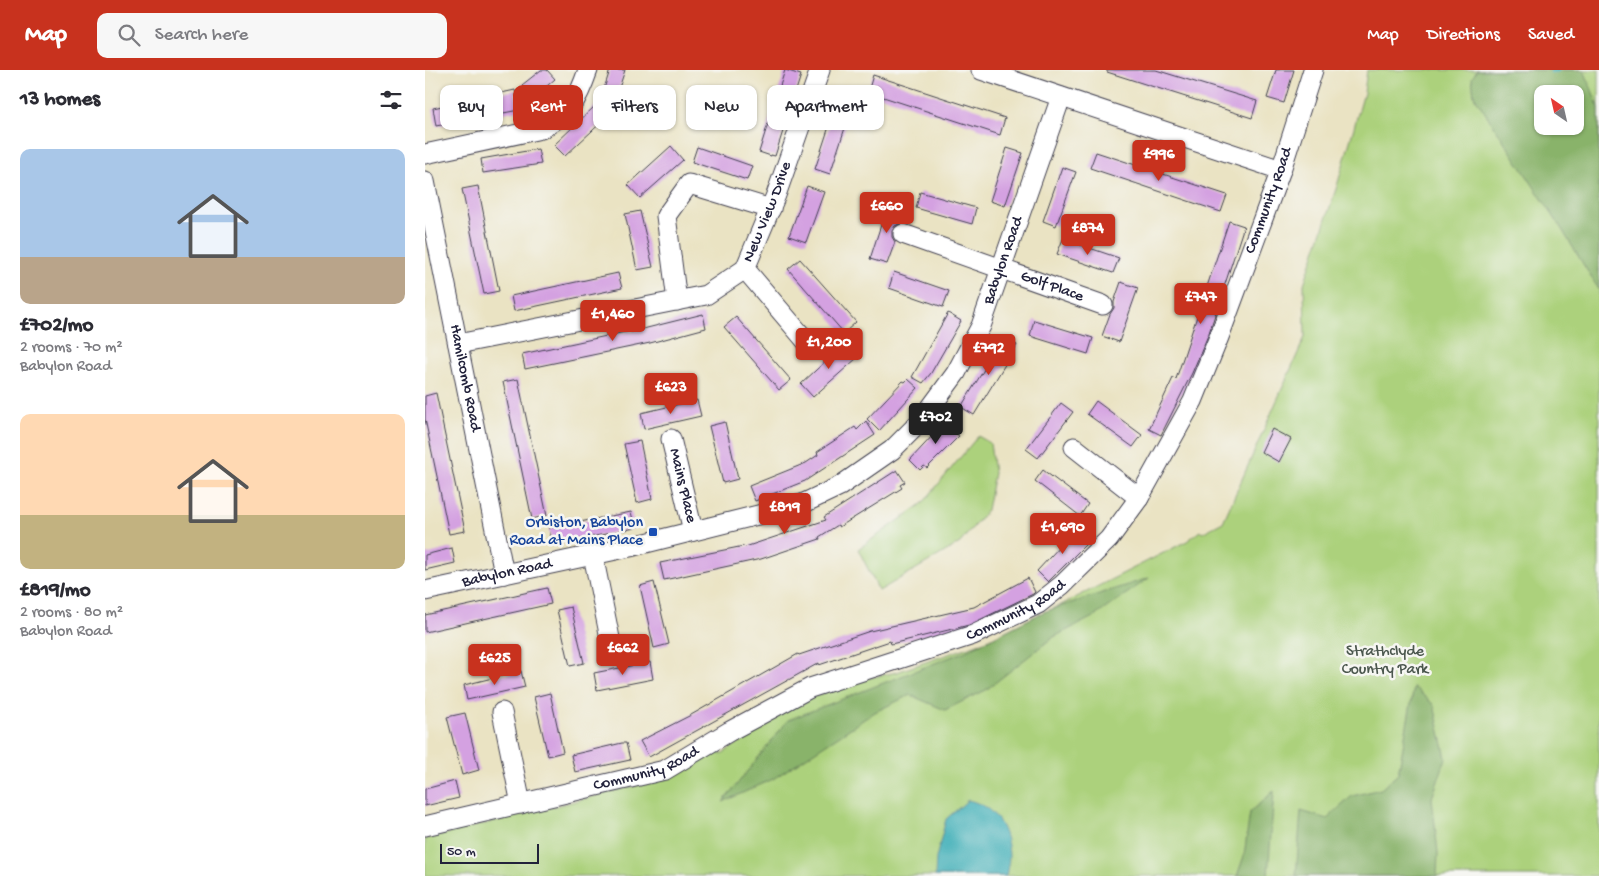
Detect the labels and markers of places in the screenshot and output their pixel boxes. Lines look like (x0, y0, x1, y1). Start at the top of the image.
pin: £996 (1129, 140, 1189, 182)
pin: £660 (857, 191, 917, 234)
pin: £874 (1058, 214, 1118, 256)
pin: £747 (1171, 282, 1231, 325)
pin: £1,460 (572, 300, 654, 342)
pin: £1,200 (788, 328, 870, 370)
pin: £792 (959, 334, 1019, 376)
pin: £623 (641, 372, 701, 415)
pin: £702 (906, 402, 966, 445)
pin: £819 (755, 492, 815, 535)
pin: £1,690 (1022, 512, 1104, 555)
place label: Orbiston, Babylon Road at Mains Place (509, 514, 644, 551)
marker: Orbiston, Babylon Road at Mains Place (647, 526, 659, 538)
pin: £662 (593, 634, 653, 676)
pin: £625 (465, 644, 525, 686)

